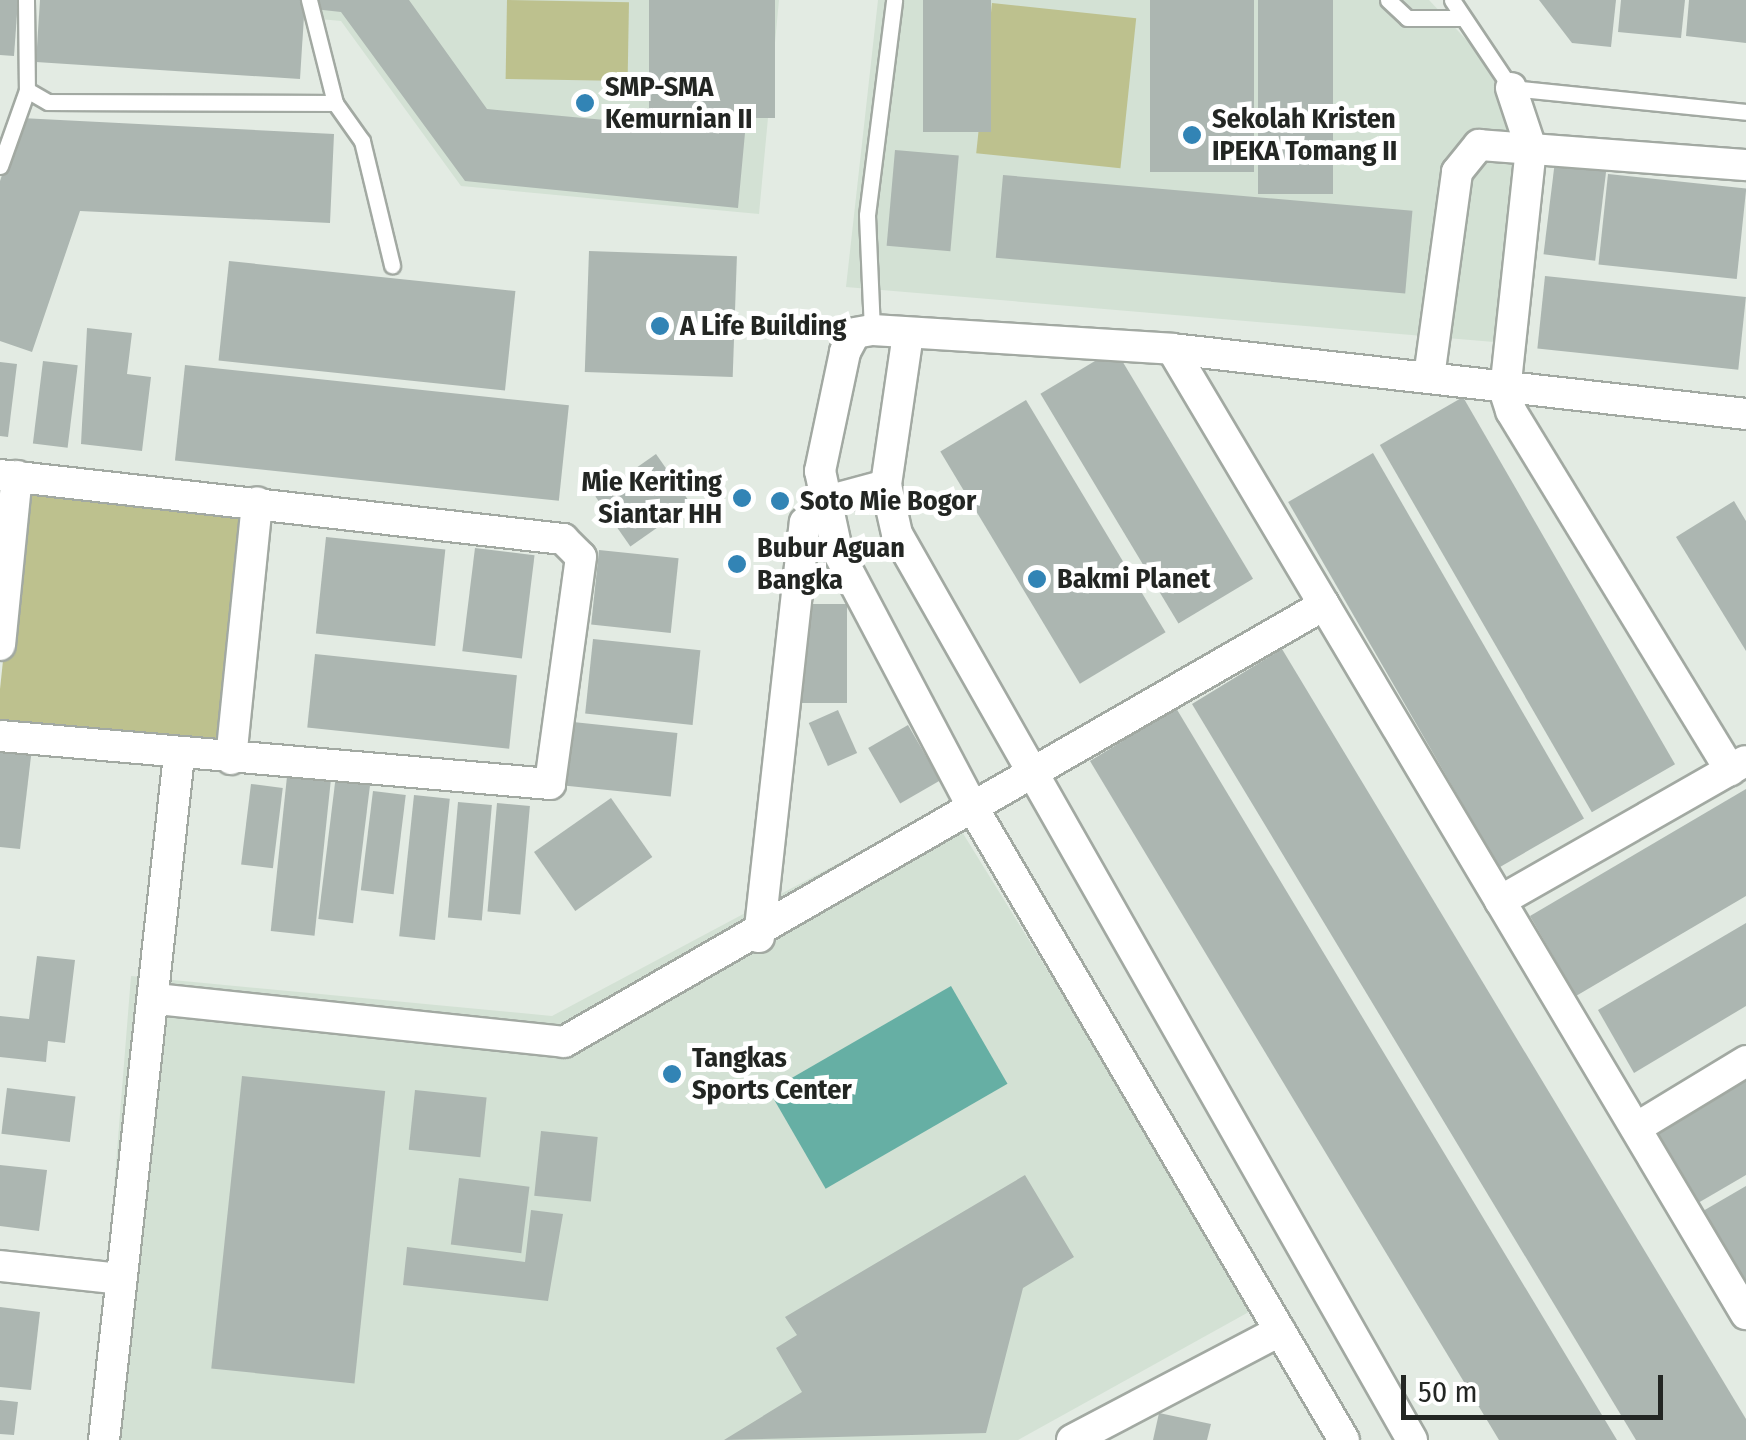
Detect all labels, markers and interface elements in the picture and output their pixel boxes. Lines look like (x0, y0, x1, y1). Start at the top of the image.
place label: SMP-SMA Kemurnian II (605, 70, 753, 136)
marker: SMP-SMA Kemurnian II (574, 92, 596, 114)
place label: Sekolah Kristen IPEKA Tomang II (1212, 102, 1397, 168)
marker: Sekolah Kristen IPEKA Tomang II (1181, 124, 1203, 146)
place label: A Life Building (680, 309, 846, 343)
marker: A Life Building (649, 315, 671, 337)
place label: Mie Keriting Siantar HH (581, 465, 722, 531)
place label: Soto Mie Bogor (800, 484, 976, 518)
marker: Mie Keriting Siantar HH (731, 487, 753, 509)
marker: Soto Mie Bogor (769, 490, 791, 512)
place label: Bubur Aguan Bangka (757, 531, 905, 597)
marker: Bubur Aguan Bangka (726, 553, 748, 575)
place label: Bakmi Planet (1057, 562, 1210, 596)
marker: Bakmi Planet (1026, 568, 1048, 590)
place label: Tangkas Sports Center (692, 1041, 852, 1107)
marker: Tangkas Sports Center (661, 1063, 683, 1085)
scale bar (1406, 1355, 1668, 1417)
text: 50 m (1418, 1374, 1478, 1410)

